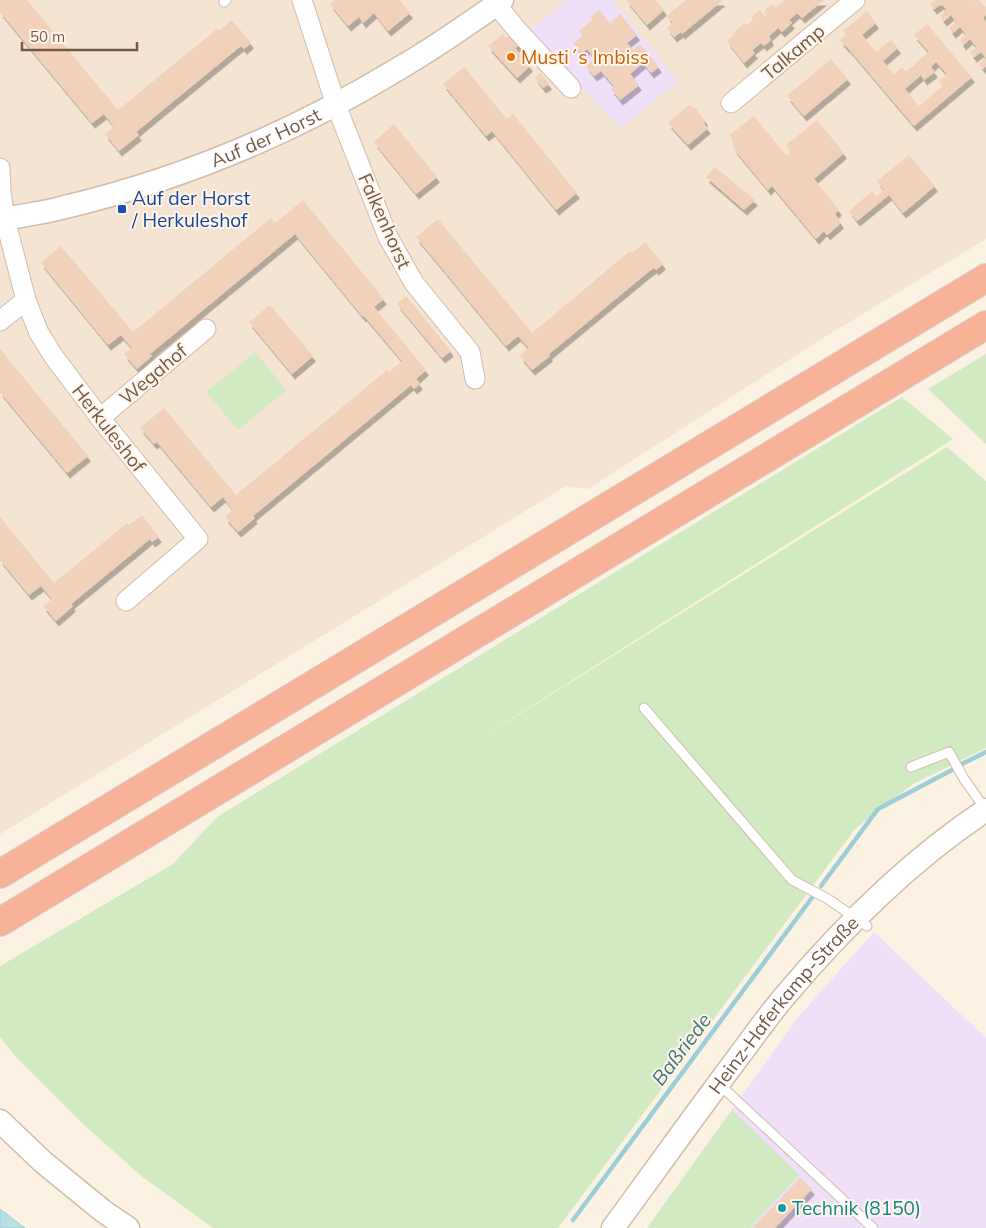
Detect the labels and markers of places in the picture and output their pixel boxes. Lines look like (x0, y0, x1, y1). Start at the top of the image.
place label: Musti´s Imbiss (521, 45, 649, 69)
marker: Musti´s Imbiss (505, 51, 517, 63)
place label: Auf der Horst / Herkuleshof (131, 186, 250, 232)
marker: Auf der Horst / Herkuleshof (116, 203, 128, 215)
place label: Technik (8150) (792, 1196, 921, 1220)
marker: Technik (8150) (776, 1202, 788, 1214)

